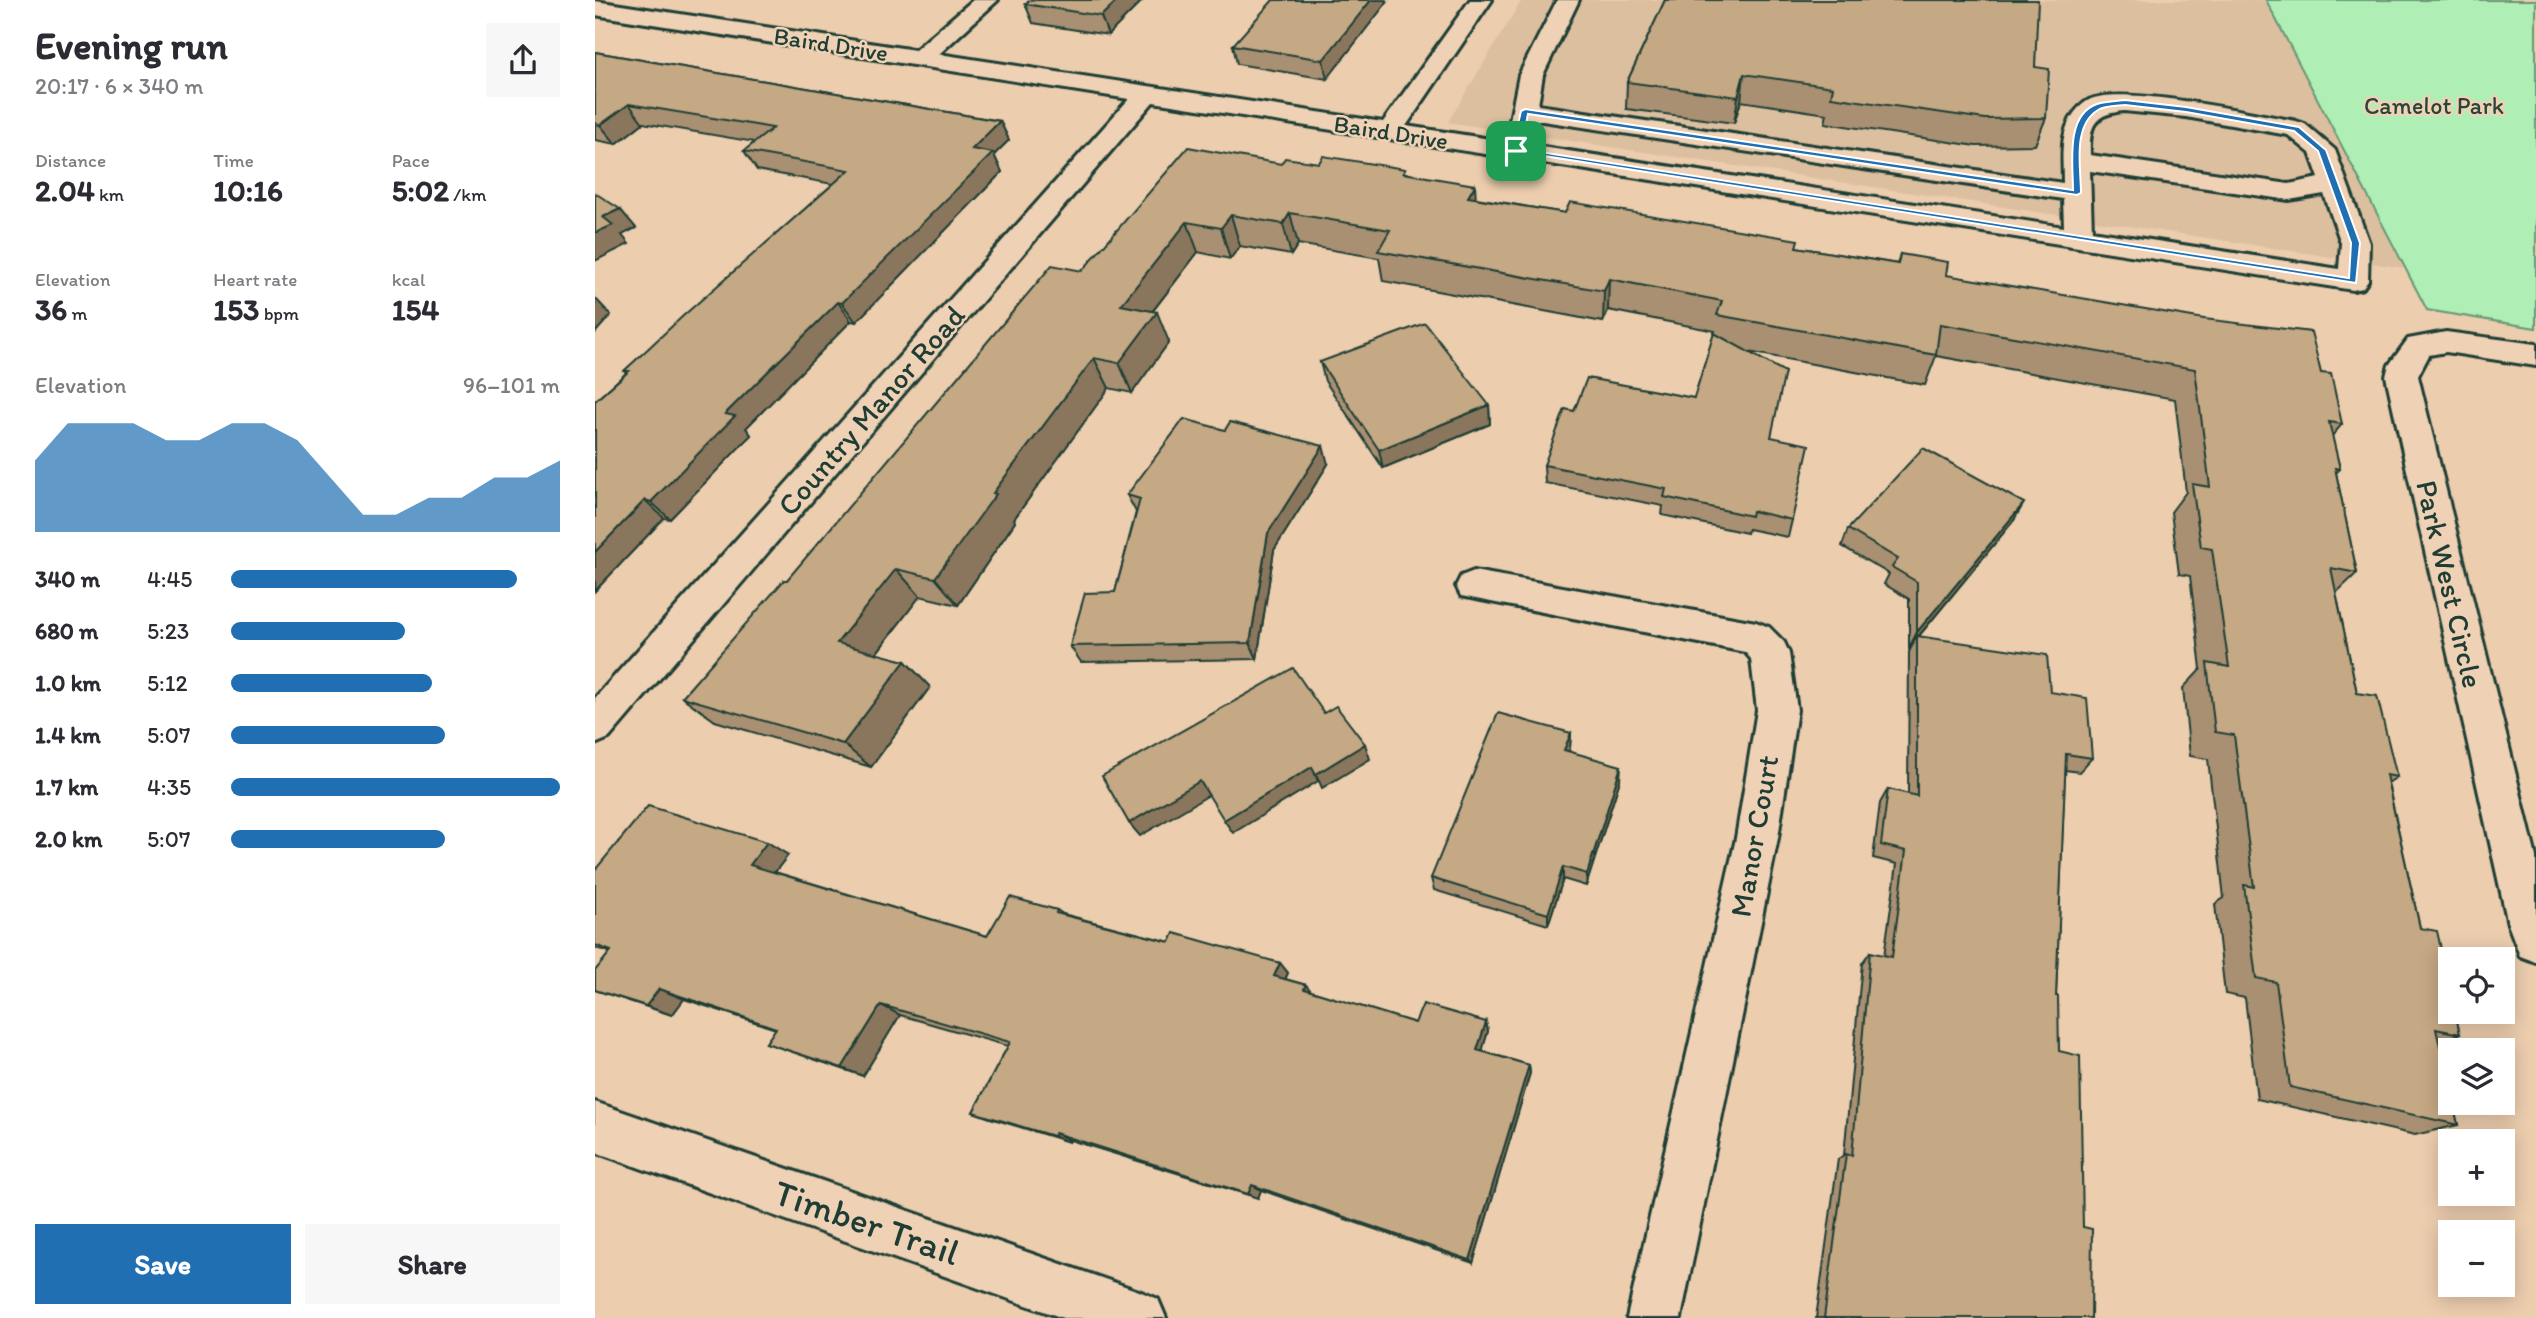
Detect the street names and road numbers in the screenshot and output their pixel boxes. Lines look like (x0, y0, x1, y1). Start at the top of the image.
street label: Baird Drive (772, 21, 890, 67)
street label: Baird Drive (1332, 109, 1450, 155)
street label: Country Manor Road (769, 297, 973, 523)
street label: Park West Circle (2408, 476, 2492, 692)
street label: Manor Court (1722, 752, 1786, 920)
street label: Timber Trail (769, 1170, 965, 1274)

